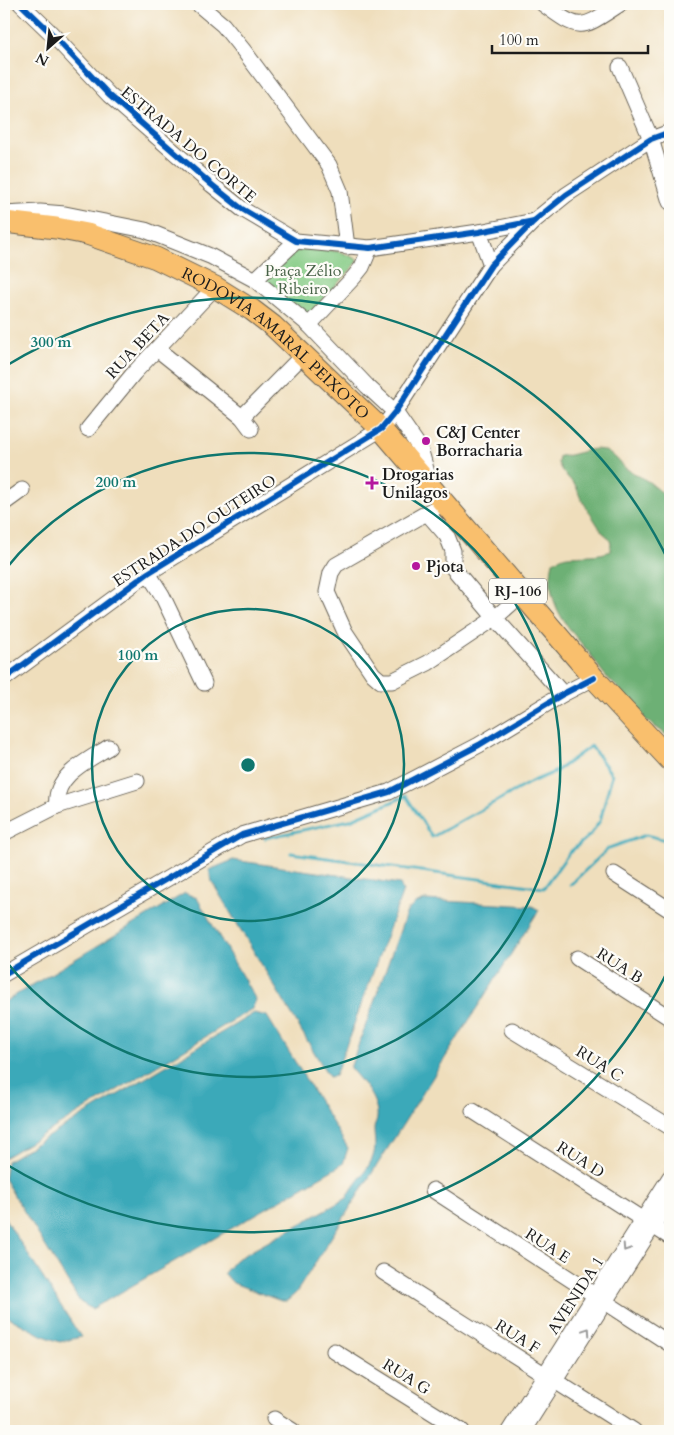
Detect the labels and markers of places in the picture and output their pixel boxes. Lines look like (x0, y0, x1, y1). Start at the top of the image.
place label: C&J Center Borracharia (436, 422, 523, 462)
marker: C&J Center Borracharia (420, 435, 432, 447)
place label: Drogarias Unilagos (382, 464, 454, 504)
marker: Drogarias Unilagos (366, 477, 378, 489)
place label: Pjota (426, 556, 464, 578)
marker: Pjota (410, 560, 422, 572)
centre of rings (239, 756, 257, 774)

